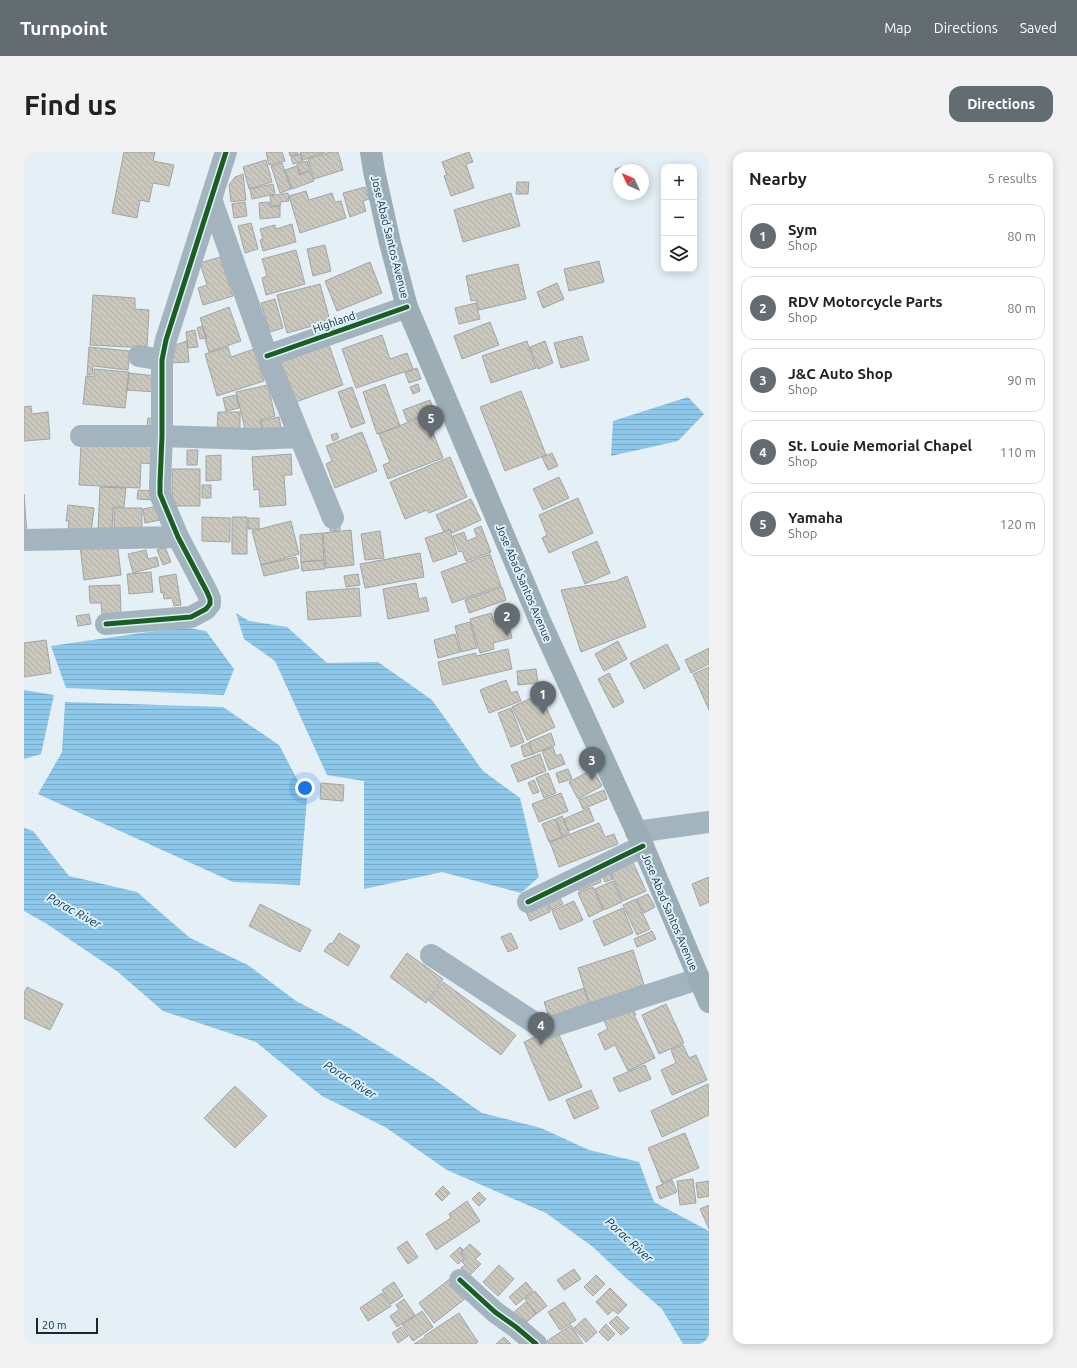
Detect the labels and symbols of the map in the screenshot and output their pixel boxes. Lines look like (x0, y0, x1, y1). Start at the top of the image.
north arrow (613, 164, 649, 200)
street label: Jose Abad Santos Avenue (369, 174, 411, 300)
street label: Highland (311, 309, 357, 335)
pin: 5 (418, 405, 444, 438)
street label: Jose Abad Santos Avenue (494, 523, 554, 643)
pin: 2 (494, 603, 520, 636)
pin: 1 (530, 681, 556, 714)
pin: 3 (579, 747, 605, 780)
your location (295, 778, 315, 798)
street label: Jose Abad Santos Avenue (640, 852, 700, 972)
water label: Porac River (45, 890, 104, 931)
pin: 4 (528, 1012, 554, 1045)
water label: Porac River (322, 1058, 379, 1101)
water label: Porac River (603, 1215, 656, 1265)
scale bar (36, 1316, 98, 1335)

